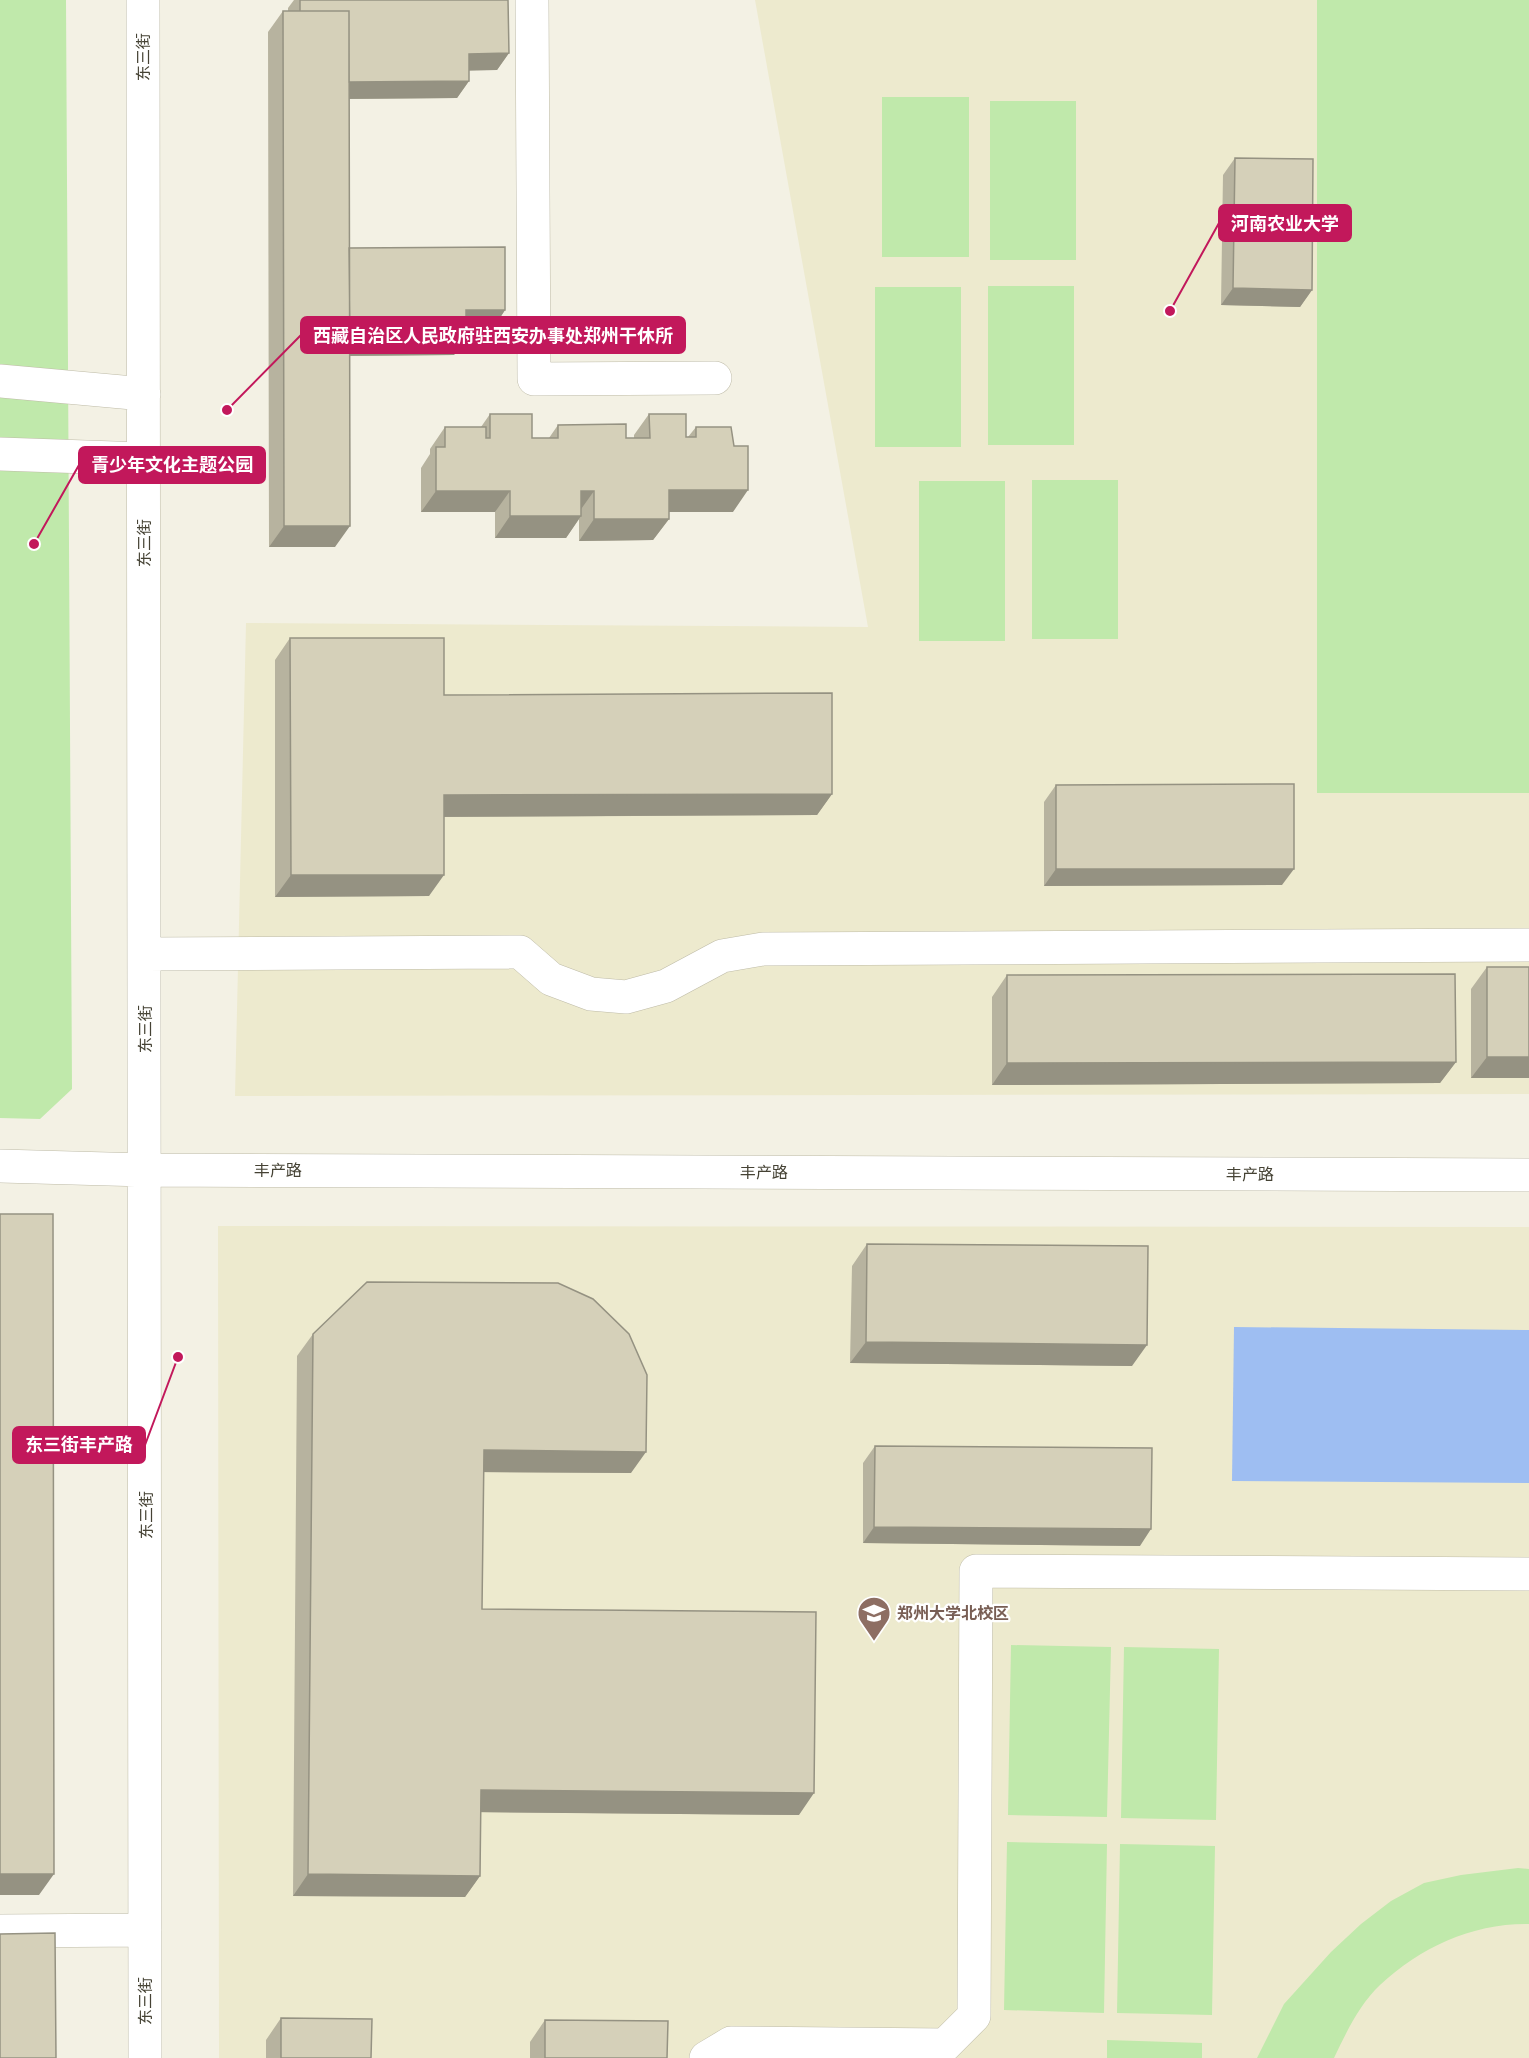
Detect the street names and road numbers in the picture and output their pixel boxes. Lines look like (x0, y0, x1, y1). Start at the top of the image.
street label: 东三街 (135, 33, 152, 81)
street label: 东三街 (136, 519, 153, 567)
street label: 东三街 (137, 1005, 154, 1053)
street label: 丰产路 (254, 1162, 302, 1179)
street label: 丰产路 (740, 1164, 788, 1181)
street label: 丰产路 (1226, 1166, 1274, 1183)
street label: 东三街 (138, 1491, 155, 1539)
street label: 东三街 (137, 1977, 154, 2025)

